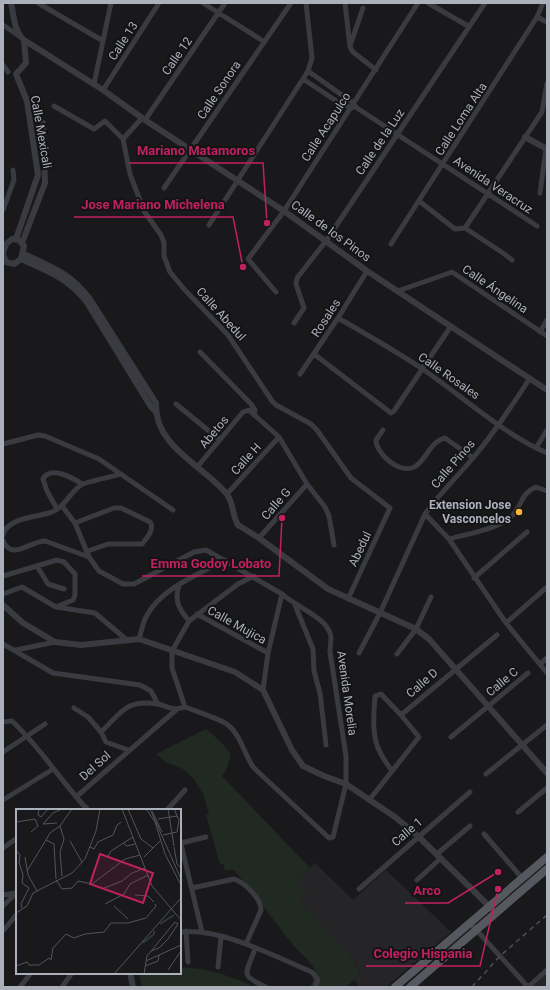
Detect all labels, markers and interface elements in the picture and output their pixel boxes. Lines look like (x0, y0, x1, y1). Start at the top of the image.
street label: Calle 13 (105, 19, 141, 63)
street label: Calle 12 (159, 34, 195, 78)
street label: Calle Sonora (194, 58, 244, 122)
street label: Calle Loma Alta (432, 80, 490, 158)
street label: Calle Acapulco (298, 90, 354, 164)
street label: Calle Mexicali (28, 94, 54, 170)
street label: Calle de la Luz (353, 106, 407, 178)
callout: Mariano Matamoros (129, 138, 263, 163)
text: Mariano Matamoros (137, 143, 255, 158)
street label: Avenida Veracruz (451, 153, 535, 217)
callout: Jose Mariano Michelena (74, 192, 233, 217)
text: Jose Mariano Michelena (81, 197, 225, 212)
street label: Calle de los Pinos (289, 197, 373, 265)
street label: Calle Ángelina (460, 261, 531, 316)
street label: Calle Abedul (193, 285, 249, 343)
street label: Rosales (309, 296, 343, 340)
street label: Calle Rosales (416, 350, 482, 402)
street label: Abetos (196, 413, 232, 451)
street label: Calle Pinos (428, 437, 478, 491)
street label: Calle H (228, 440, 264, 478)
street label: Calle G (258, 485, 294, 523)
place label: Extension Jose Vasconcelos (429, 498, 512, 526)
marker: Extension Jose Vasconcelos (514, 507, 524, 517)
street label: Abedul (346, 529, 374, 569)
callout: Emma Godoy Lobato (142, 551, 279, 576)
text: Emma Godoy Lobato (151, 556, 271, 571)
street label: Calle Mujica (205, 603, 269, 647)
street label: Avenida Morelia (334, 650, 360, 736)
street label: Calle D (403, 665, 441, 701)
street label: Calle C (483, 665, 521, 699)
street label: Del Sol (77, 748, 113, 784)
inset map (16, 809, 181, 974)
street label: Calle 1 (389, 815, 425, 849)
callout: Arco (405, 878, 448, 903)
text: Arco (413, 883, 441, 898)
callout: Colegio Hispania (366, 941, 480, 966)
text: Colegio Hispania (374, 946, 473, 961)

